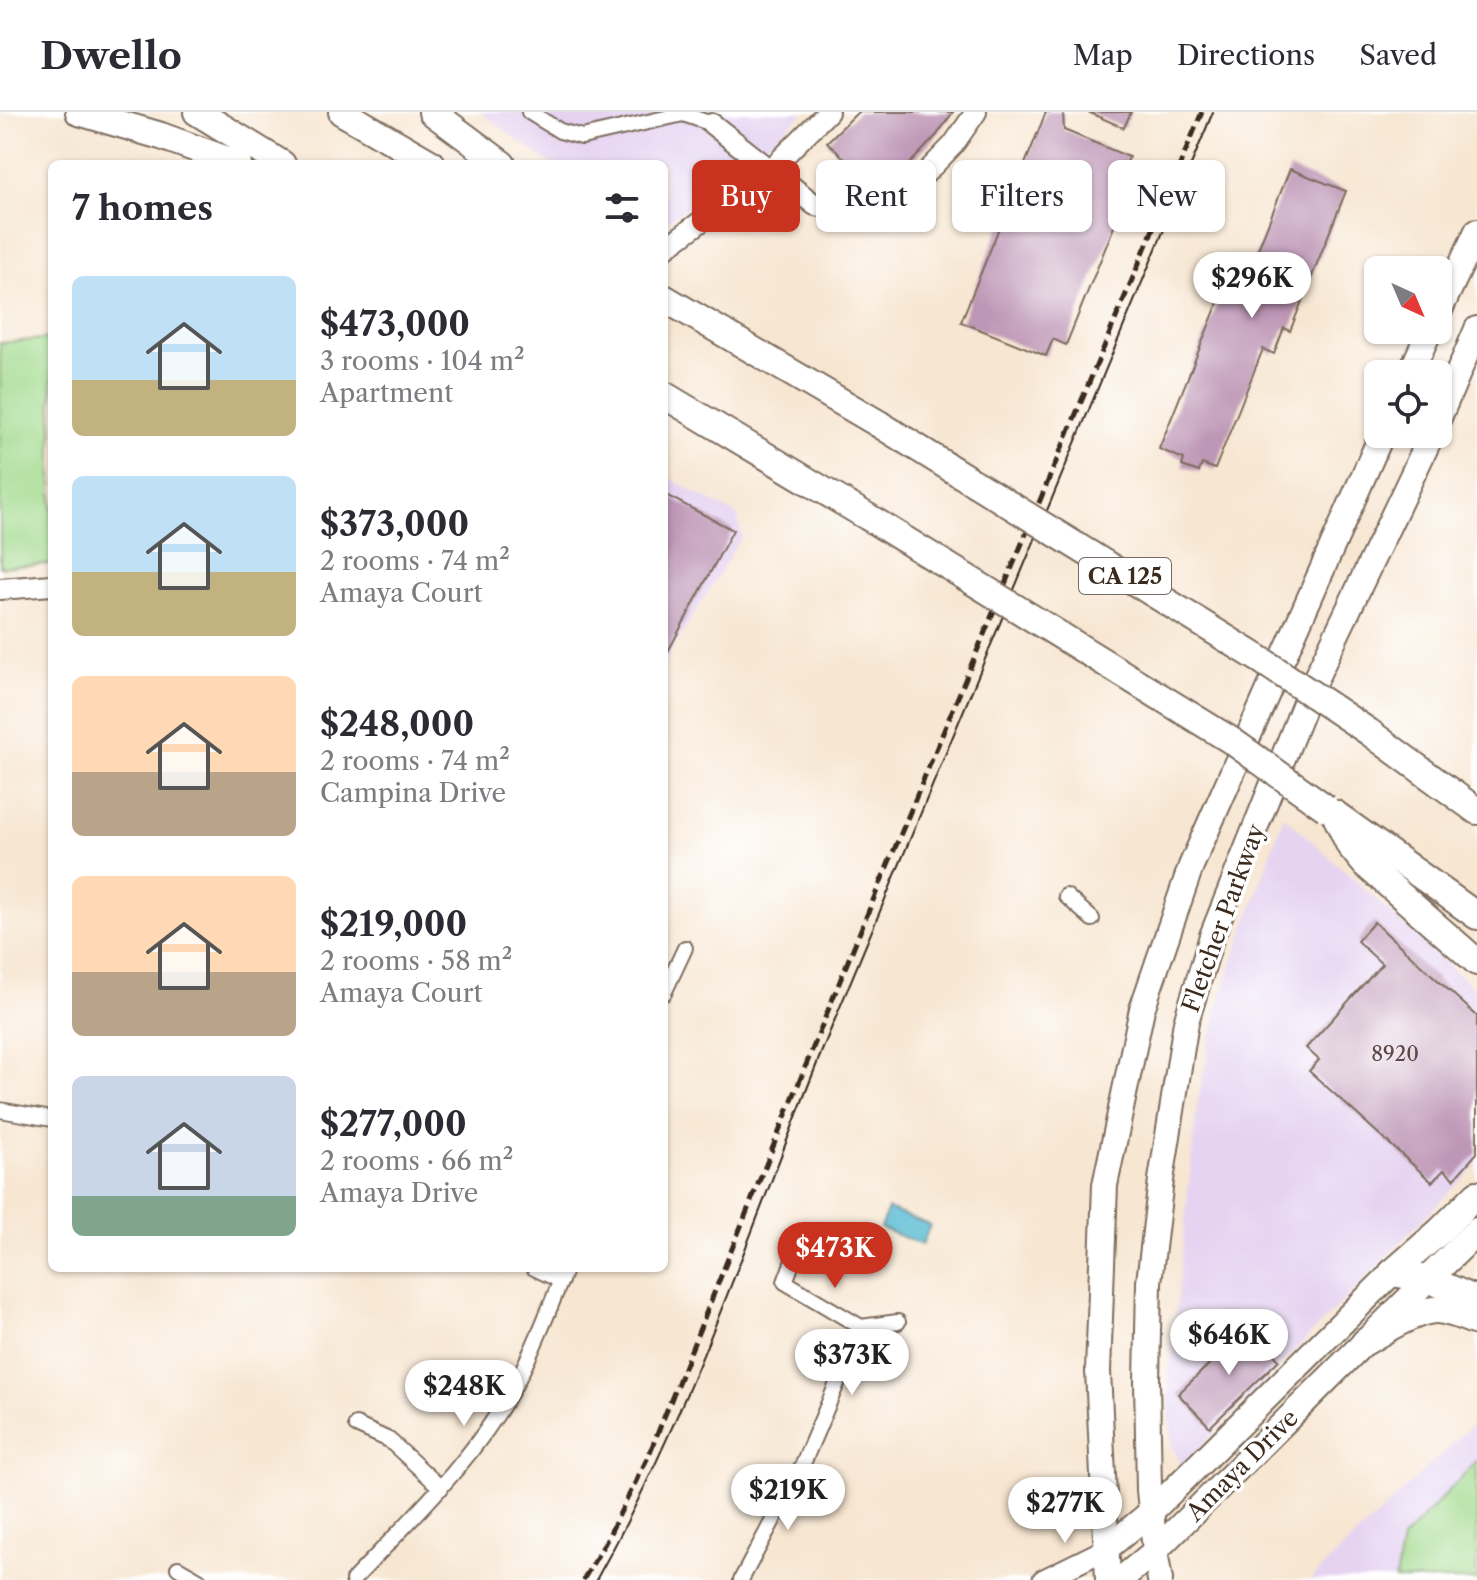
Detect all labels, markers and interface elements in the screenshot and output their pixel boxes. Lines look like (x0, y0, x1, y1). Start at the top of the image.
text: Dwello (40, 32, 182, 79)
text: Map (1073, 38, 1133, 72)
text: Directions (1177, 38, 1315, 72)
text: Saved (1359, 38, 1437, 72)
chip: Buy (692, 160, 800, 232)
chip: Rent (816, 160, 936, 232)
chip: Filters (952, 160, 1092, 232)
chip: New (1108, 160, 1225, 232)
icon: filters (600, 186, 644, 230)
text: 7 homes (72, 187, 213, 229)
pin: $296K (1196, 252, 1308, 320)
north arrow (1364, 256, 1452, 344)
map controls (1364, 256, 1452, 448)
text: $296K (1211, 262, 1293, 294)
text: $473,000 (320, 303, 470, 345)
icon: home (136, 308, 232, 404)
text: 3 rooms · 104 m² (320, 345, 525, 377)
button: locate (1364, 360, 1452, 448)
text: Apartment (320, 377, 453, 409)
text: $373,000 (320, 503, 469, 545)
icon: home (136, 508, 232, 604)
text: 2 rooms · 74 m² (320, 545, 510, 577)
road number: CA 125 (1079, 558, 1171, 594)
text: Amaya Court (320, 577, 483, 609)
text: $248,000 (320, 703, 474, 745)
icon: home (136, 708, 232, 804)
text: 2 rooms · 74 m² (320, 745, 510, 777)
text: Campina Drive (320, 777, 506, 809)
street label: Fletcher Parkway (1176, 819, 1271, 1016)
text: $219,000 (320, 903, 467, 945)
icon: home (136, 908, 232, 1004)
text: 2 rooms · 58 m² (320, 945, 512, 977)
text: Amaya Court (320, 977, 483, 1009)
house number: 8920 (1371, 1042, 1419, 1066)
text: $277,000 (320, 1103, 467, 1145)
icon: home (136, 1108, 232, 1204)
text: 2 rooms · 66 m² (320, 1145, 513, 1177)
text: Amaya Drive (320, 1177, 478, 1209)
pin: $473K (779, 1222, 891, 1290)
text: $473K (796, 1232, 874, 1264)
pin: $646K (1173, 1309, 1285, 1377)
text: $646K (1188, 1319, 1270, 1351)
pin: $373K (796, 1329, 908, 1397)
text: $373K (813, 1339, 891, 1371)
pin: $248K (408, 1360, 520, 1428)
text: $248K (423, 1370, 505, 1402)
street label: Amaya Drive (1179, 1403, 1304, 1528)
pin: $219K (732, 1464, 844, 1532)
text: $219K (749, 1474, 827, 1506)
pin: $277K (1009, 1477, 1121, 1545)
text: $277K (1026, 1487, 1104, 1519)

